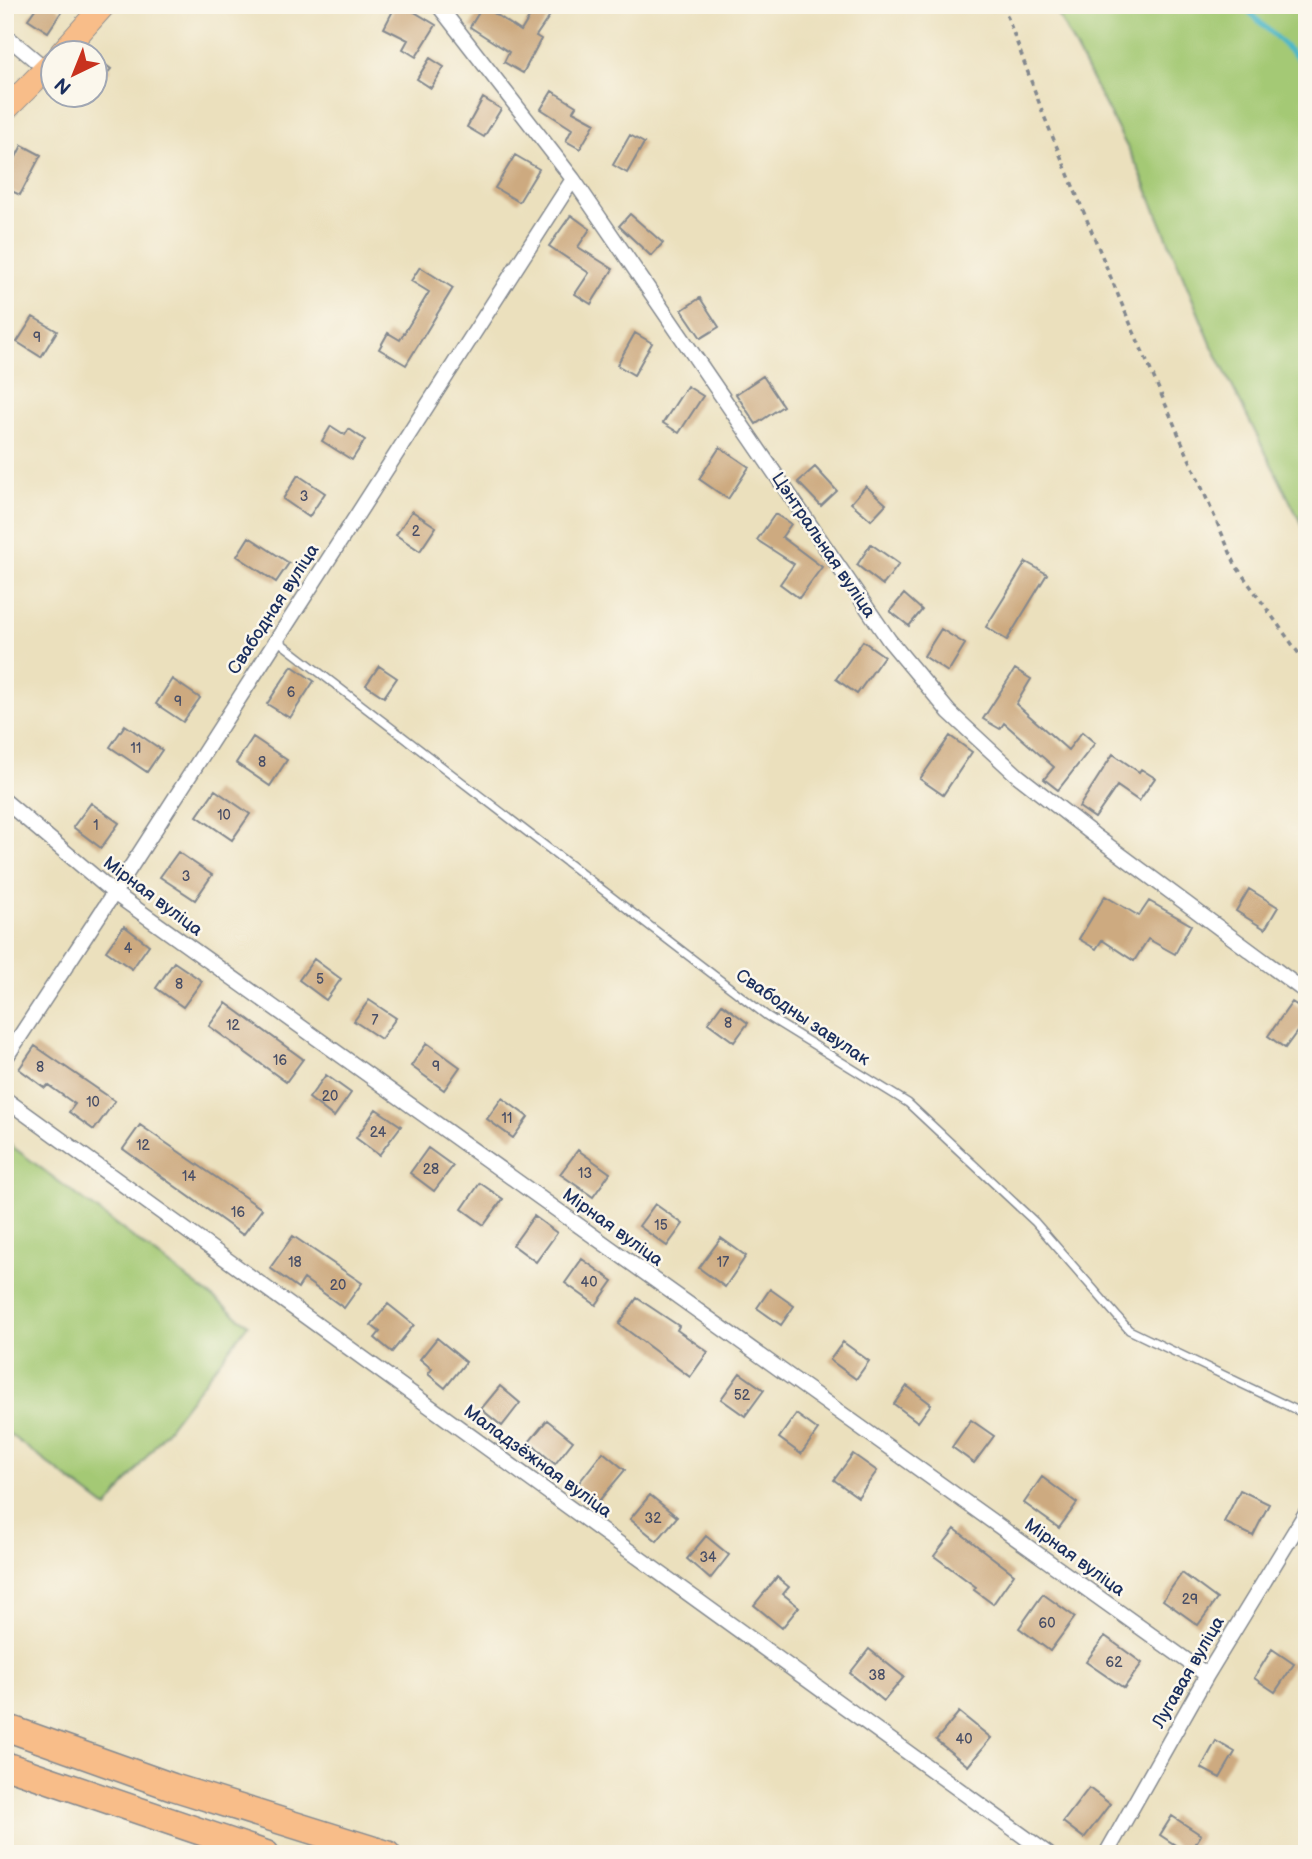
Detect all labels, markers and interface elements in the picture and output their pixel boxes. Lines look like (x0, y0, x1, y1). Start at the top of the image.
north arrow (38, 38, 108, 108)
text: N (50, 72, 76, 99)
house number: 9 (33, 329, 41, 346)
street label: Цэнтральная вуліца (767, 469, 880, 622)
house number: 3 (300, 488, 308, 505)
house number: 2 (412, 523, 421, 540)
street label: Свабодная вуліца (223, 540, 324, 678)
house number: 6 (287, 684, 296, 701)
house number: 9 (174, 693, 182, 710)
house number: 11 (131, 740, 141, 757)
house number: 8 (258, 754, 266, 771)
house number: 10 (217, 807, 231, 824)
house number: 1 (93, 817, 99, 834)
street label: Мірная вуліца (99, 852, 207, 941)
house number: 3 (182, 868, 190, 885)
house number: 4 (124, 940, 133, 957)
street label: Свабодны завулак (732, 965, 874, 1070)
house number: 5 (316, 971, 324, 988)
house number: 8 (175, 976, 183, 993)
house number: 7 (372, 1012, 379, 1029)
house number: 8 (724, 1015, 732, 1032)
house number: 12 (226, 1017, 241, 1034)
house number: 16 (273, 1052, 287, 1069)
house number: 9 (432, 1058, 440, 1075)
house number: 8 (36, 1059, 44, 1076)
house number: 20 (322, 1088, 338, 1105)
house number: 10 (86, 1094, 100, 1111)
house number: 11 (502, 1110, 512, 1127)
house number: 24 (370, 1124, 387, 1141)
house number: 12 (136, 1137, 151, 1154)
house number: 28 (423, 1161, 439, 1178)
house number: 13 (578, 1165, 592, 1182)
house number: 14 (182, 1168, 196, 1185)
street label: Мірная вуліца (558, 1184, 667, 1271)
house number: 16 (231, 1204, 245, 1221)
house number: 15 (654, 1217, 668, 1234)
house number: 18 (288, 1254, 302, 1271)
house number: 17 (717, 1254, 729, 1271)
house number: 40 (581, 1274, 597, 1291)
house number: 20 (330, 1277, 346, 1294)
house number: 52 (734, 1387, 751, 1404)
street label: Маладзёжная вуліца (460, 1401, 616, 1522)
house number: 32 (645, 1510, 662, 1527)
street label: Мірная вуліца (1020, 1514, 1129, 1601)
house number: 34 (699, 1549, 717, 1566)
house number: 29 (1182, 1591, 1198, 1608)
street label: Лугавая вуліца (1147, 1612, 1229, 1733)
house number: 60 (1039, 1615, 1055, 1632)
house number: 62 (1106, 1654, 1123, 1671)
house number: 38 (869, 1667, 885, 1684)
house number: 40 (956, 1731, 972, 1748)

